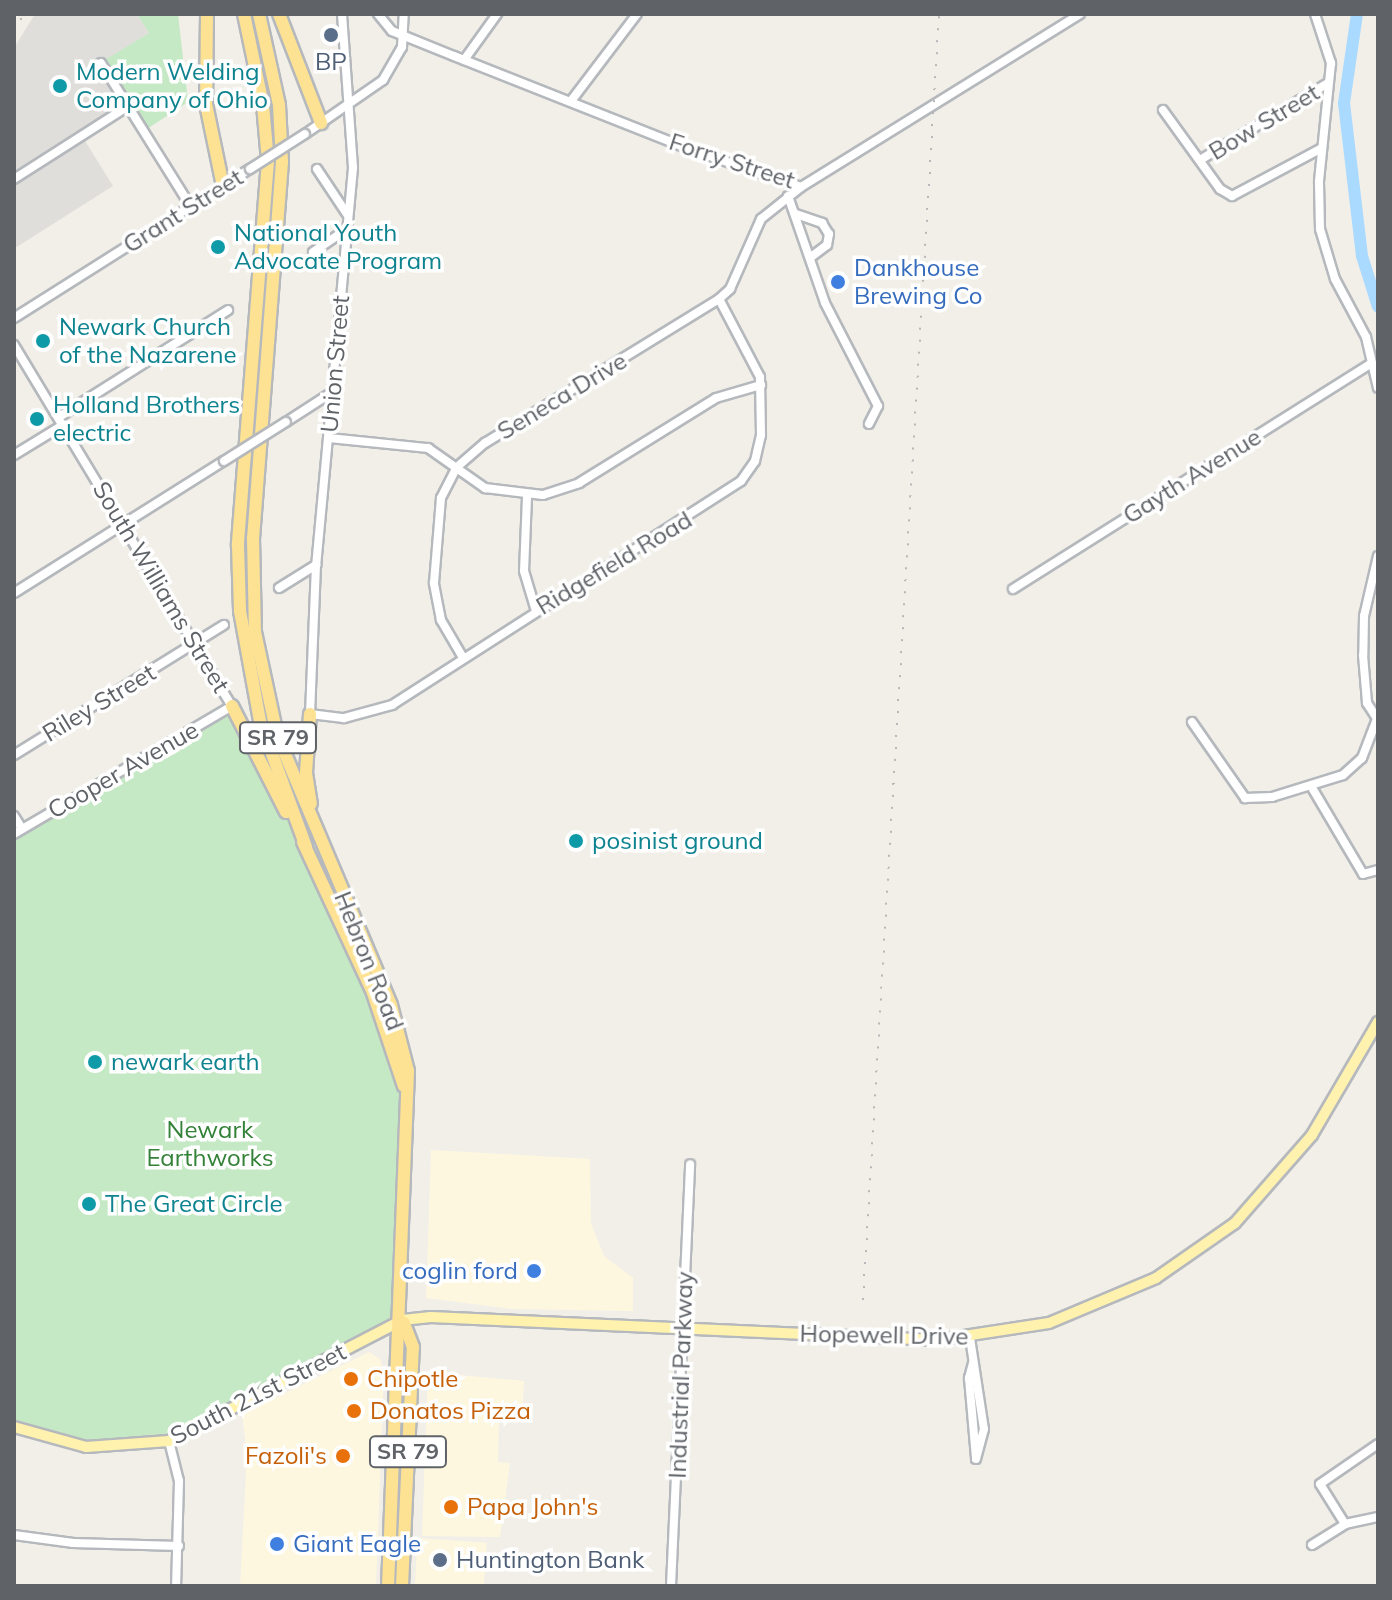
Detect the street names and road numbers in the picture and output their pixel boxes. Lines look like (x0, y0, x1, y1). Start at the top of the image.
street label: Bow Street (1204, 78, 1324, 166)
street label: Forry Street (666, 127, 798, 195)
street label: Grant Street (118, 163, 248, 259)
street label: Union Street (315, 294, 355, 434)
street label: Seneca Drive (492, 346, 632, 446)
street label: Gayth Avenue (1118, 422, 1266, 530)
street label: South Williams Street (87, 476, 235, 698)
street label: Ridgefield Road (531, 505, 697, 621)
street label: Riley Street (37, 658, 161, 748)
street label: Cooper Avenue (43, 715, 203, 825)
road number: SR 79 (238, 720, 318, 756)
street label: Hebron Road (328, 887, 410, 1035)
street label: Industrial Parkway (663, 1271, 699, 1479)
street label: Hopewell Drive (799, 1319, 969, 1351)
street label: South 21st Street (166, 1337, 350, 1451)
road number: SR 79 (368, 1434, 448, 1470)

